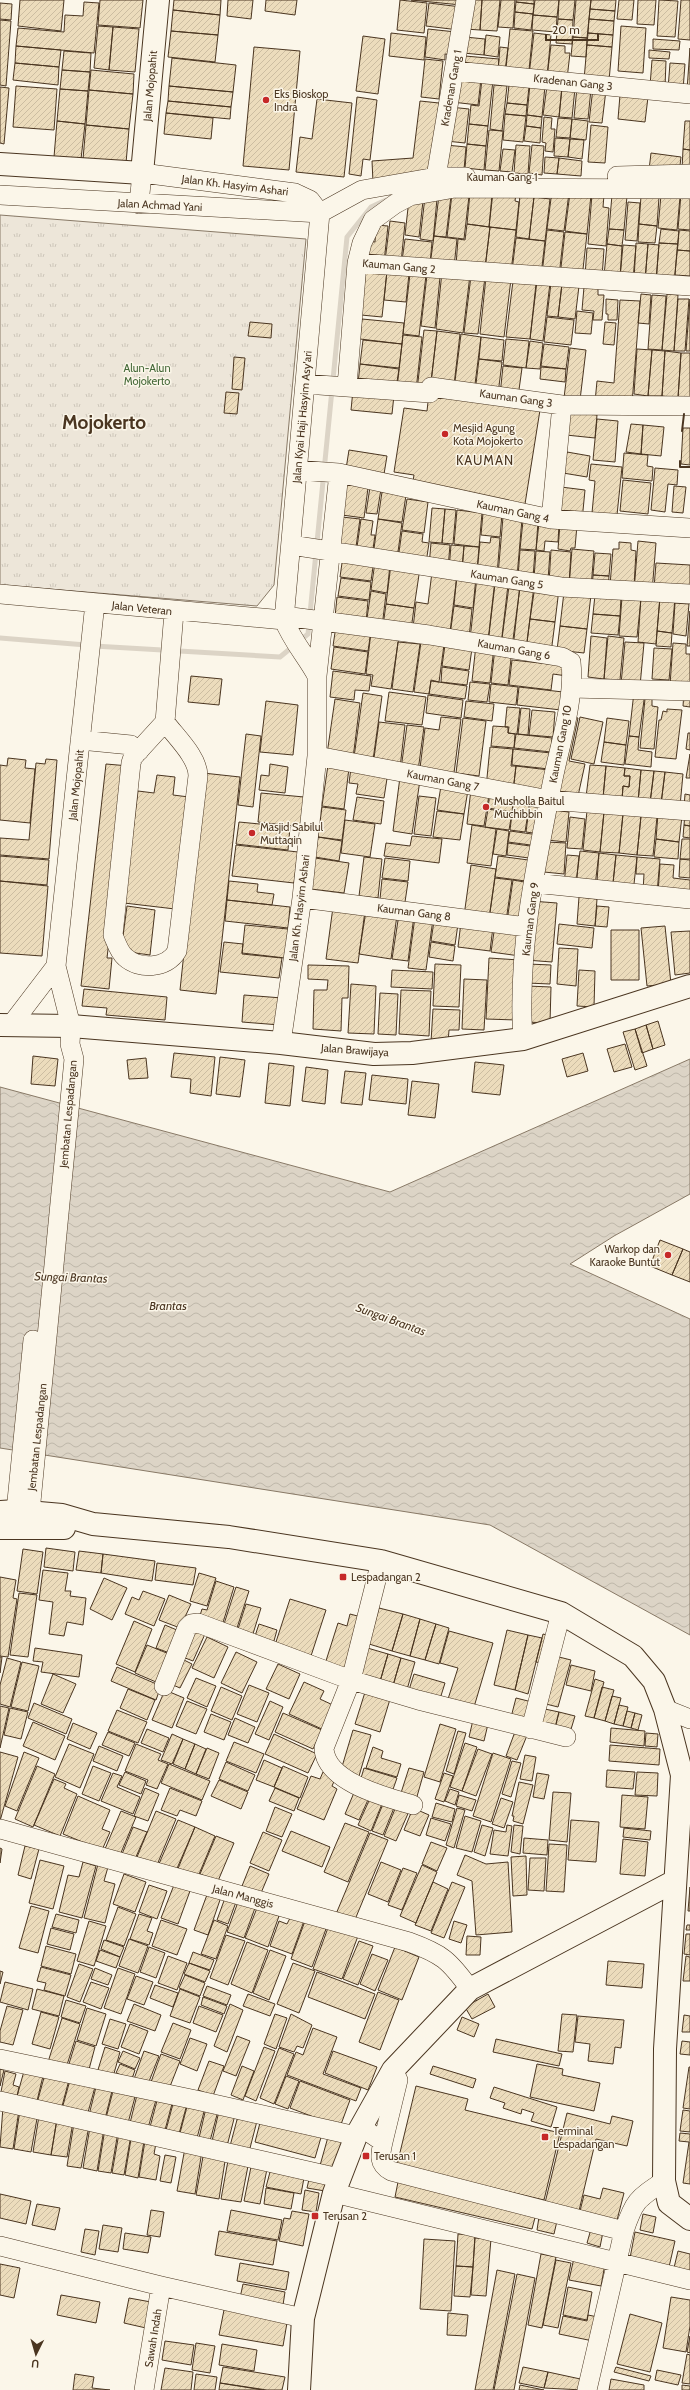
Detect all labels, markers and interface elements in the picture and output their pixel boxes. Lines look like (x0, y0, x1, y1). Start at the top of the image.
scale bar (546, 16, 598, 42)
text: 20 m (552, 22, 580, 37)
street label: Kradenan Gang 1 (437, 49, 465, 127)
street label: Jalan Mojopahit (140, 50, 160, 123)
street label: Kradenan Gang 3 (533, 71, 613, 93)
place label: Eks Bioskop Indra (274, 87, 328, 114)
marker: Eks Bioskop Indra (261, 95, 271, 105)
street label: Kauman Gang 1 (466, 170, 538, 184)
street label: Jalan Kh. Hasyim Ashari (180, 171, 289, 198)
street label: Jalan Achmad Yani (116, 196, 203, 214)
street label: Kauman Gang 2 (362, 256, 436, 276)
street label: Jalan Kyai Haji Hasyim Asy'ari (289, 350, 315, 485)
park label: Alun-Alun Mojokerto (123, 361, 171, 388)
street label: Kauman Gang 3 (479, 386, 553, 410)
district label: Mojokerto (62, 411, 146, 434)
place label: Mesjid Agung Kota Mojokerto (453, 421, 523, 448)
marker: Mesjid Agung Kota Mojokerto (440, 429, 450, 439)
district label: KAUMAN (456, 452, 514, 468)
street label: Kauman Gang 4 (475, 496, 551, 526)
street label: Kauman Gang 5 (470, 566, 544, 592)
street label: Jalan Veteran (110, 598, 173, 618)
street label: Kauman Gang 6 (476, 636, 552, 662)
street label: Kauman Gang 10 (546, 704, 574, 784)
street label: Jalan Mojopahit (65, 749, 87, 822)
street label: Kauman Gang 7 (406, 766, 481, 794)
place label: Musholla Baitul Muchibbin (494, 794, 565, 821)
marker: Musholla Baitul Muchibbin (481, 802, 491, 812)
place label: Masjid Sabilul Muttaqin (260, 820, 323, 847)
marker: Masjid Sabilul Muttaqin (247, 828, 257, 838)
street label: Jalan Kh. Hasyim Ashari (285, 854, 312, 963)
street label: Kauman Gang 9 (519, 881, 541, 957)
street label: Kauman Gang 8 (376, 901, 452, 923)
street label: Jalan Brawijaya (320, 1041, 390, 1059)
street label: Jembatan Lespadangan (56, 1059, 80, 1170)
place label: Warkop dan Karaoke Buntut (589, 1242, 660, 1269)
marker: Warkop dan Karaoke Buntut (663, 1250, 673, 1260)
water label: Sungai Brantas (34, 1268, 108, 1286)
water label: Brantas (149, 1298, 187, 1313)
water label: Sungai Brantas (354, 1299, 428, 1339)
street label: Jembatan Lespadangan (24, 1382, 50, 1493)
place label: Lespadangan 2 (351, 1570, 421, 1584)
marker: Lespadangan 2 (338, 1572, 348, 1582)
street label: Jalan Manggis (210, 1881, 276, 1911)
place label: Terminal Lespadangan (553, 2124, 614, 2151)
marker: Terminal Lespadangan (540, 2132, 550, 2142)
place label: Terusan 1 (374, 2149, 416, 2163)
marker: Terusan 1 (361, 2151, 371, 2161)
place label: Terusan 2 (323, 2209, 367, 2223)
marker: Terusan 2 (310, 2211, 320, 2221)
street label: Sawah Indah (141, 2308, 165, 2368)
north arrow (16, 2334, 56, 2374)
text: U (30, 2357, 40, 2371)

